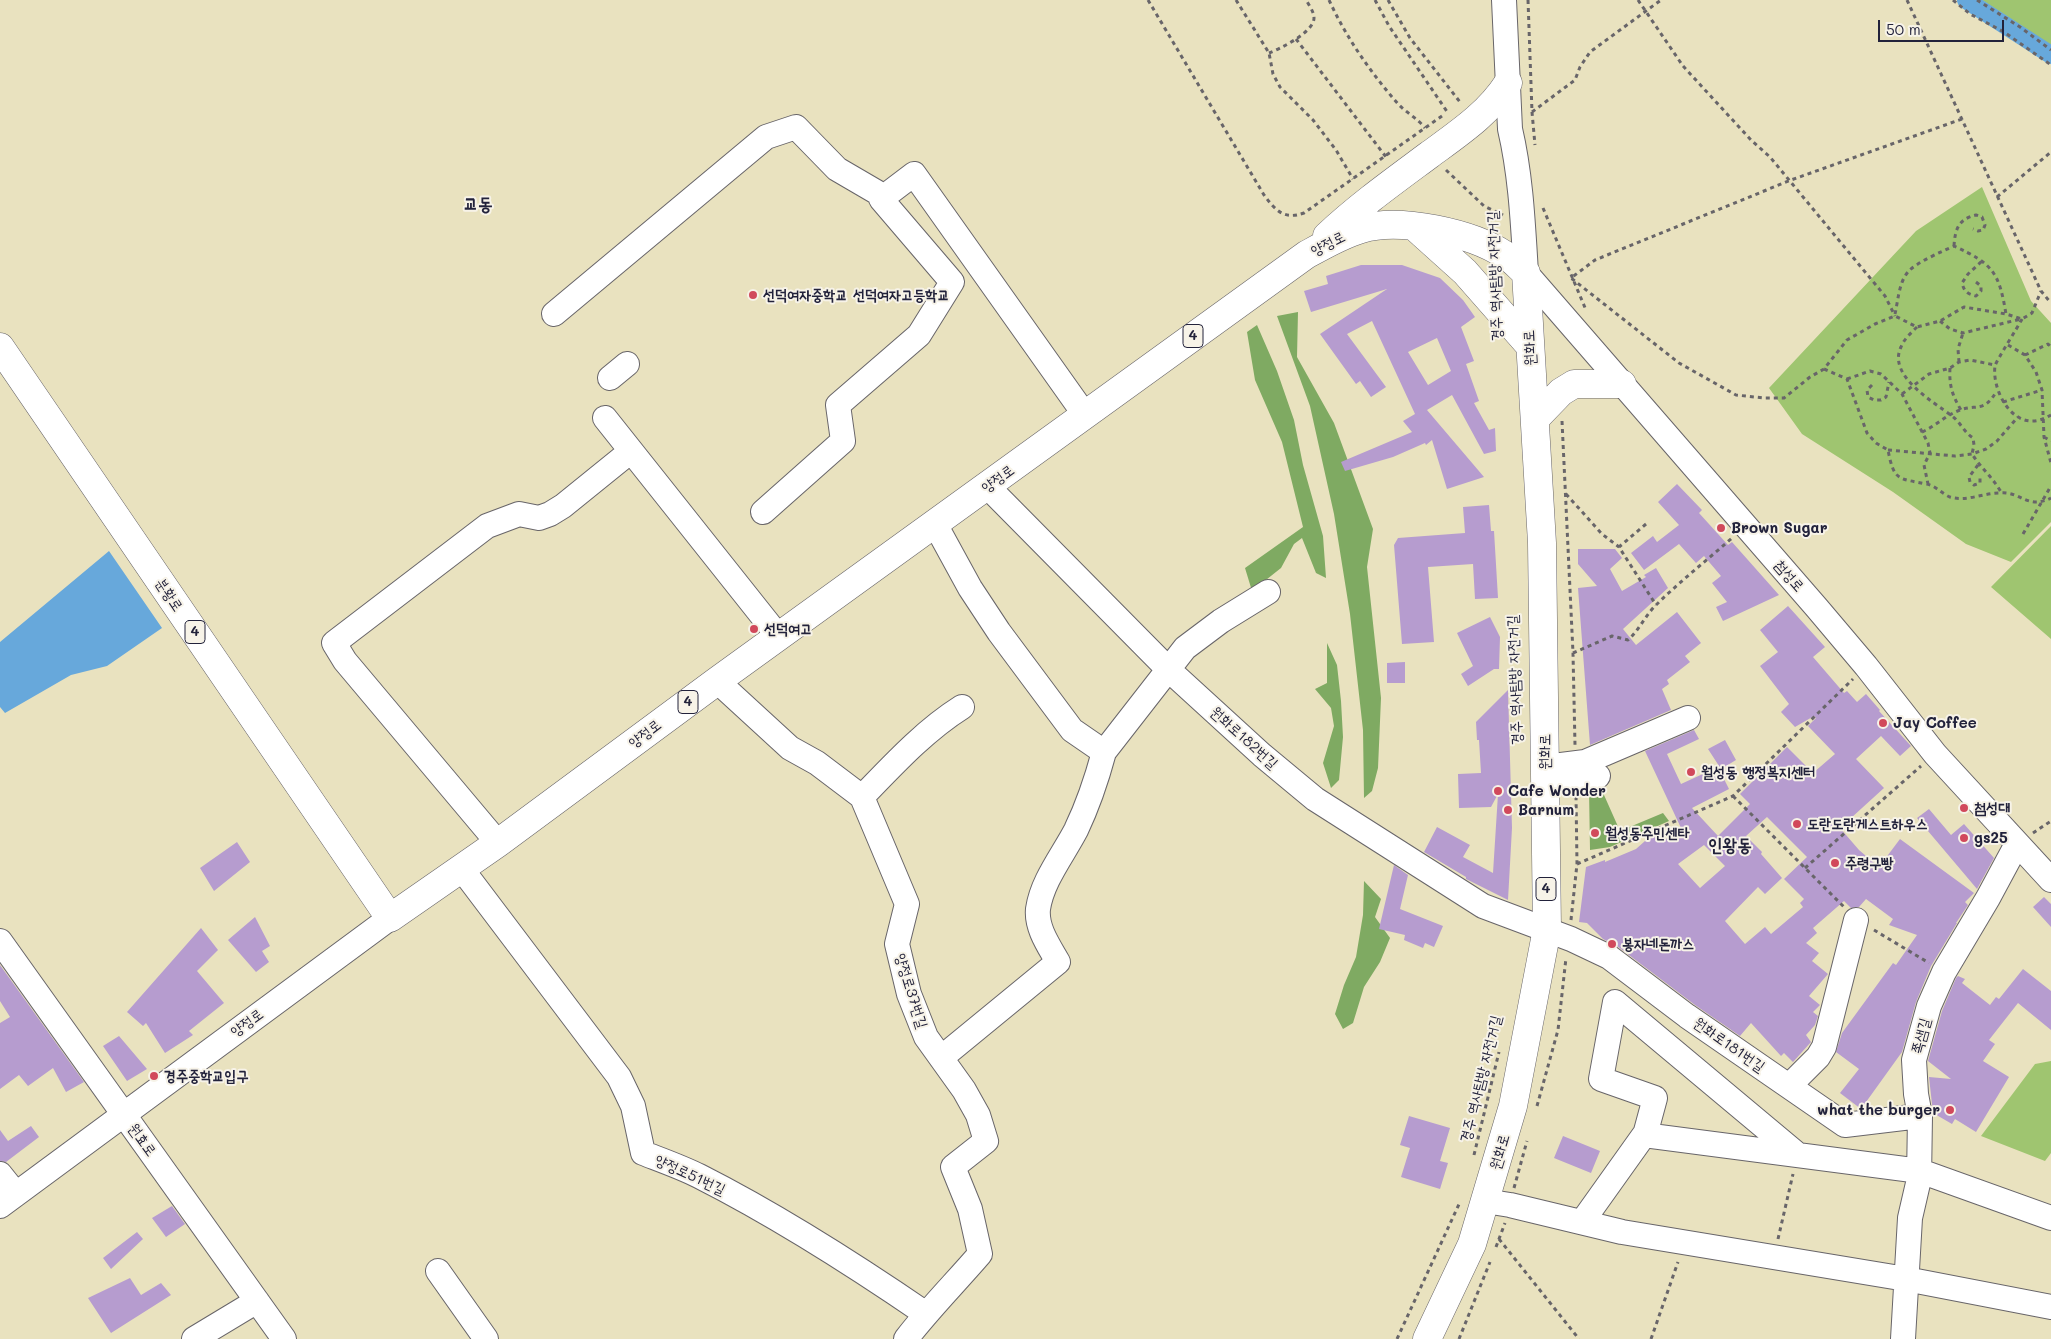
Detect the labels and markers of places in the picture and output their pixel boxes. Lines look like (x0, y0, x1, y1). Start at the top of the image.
place label: 선덕여자중학교 선덕여자고등학교 (763, 286, 949, 304)
marker: 선덕여자중학교 선덕여자고등학교 (747, 289, 759, 301)
place label: Brown Sugar (1731, 519, 1828, 537)
marker: Brown Sugar (1715, 522, 1727, 534)
place label: 선덕여고 (764, 620, 812, 638)
marker: 선덕여고 (748, 623, 760, 635)
place label: Jay Coffee (1893, 714, 1977, 732)
marker: Jay Coffee (1877, 717, 1889, 729)
place label: 월성동 행정복지센터 (1701, 763, 1815, 781)
marker: 월성동 행정복지센터 (1685, 766, 1697, 778)
place label: Cafe Wonder (1508, 782, 1606, 800)
marker: Cafe Wonder (1492, 785, 1504, 797)
place label: 첨성대 (1974, 799, 2010, 817)
place label: Barnum (1518, 801, 1574, 819)
marker: 첨성대 (1958, 802, 1970, 814)
marker: Barnum (1502, 804, 1514, 816)
place label: 도란도란게스트하우스 (1807, 815, 1928, 833)
marker: 도란도란게스트하우스 (1791, 818, 1803, 830)
place label: 월성동주민센타 (1605, 824, 1689, 842)
marker: 월성동주민센타 (1589, 827, 1601, 839)
place label: gs25 (1974, 829, 2008, 847)
marker: gs25 (1958, 832, 1970, 844)
place label: 주령구빵 (1845, 854, 1893, 872)
marker: 주령구빵 (1829, 857, 1841, 869)
place label: 봉자네돈까스 (1622, 935, 1694, 953)
marker: 봉자네돈까스 (1606, 938, 1618, 950)
place label: 경주중학교입구 (164, 1067, 248, 1085)
marker: 경주중학교입구 (148, 1070, 160, 1082)
place label: what the burger (1817, 1101, 1940, 1119)
marker: what the burger (1944, 1104, 1956, 1116)

